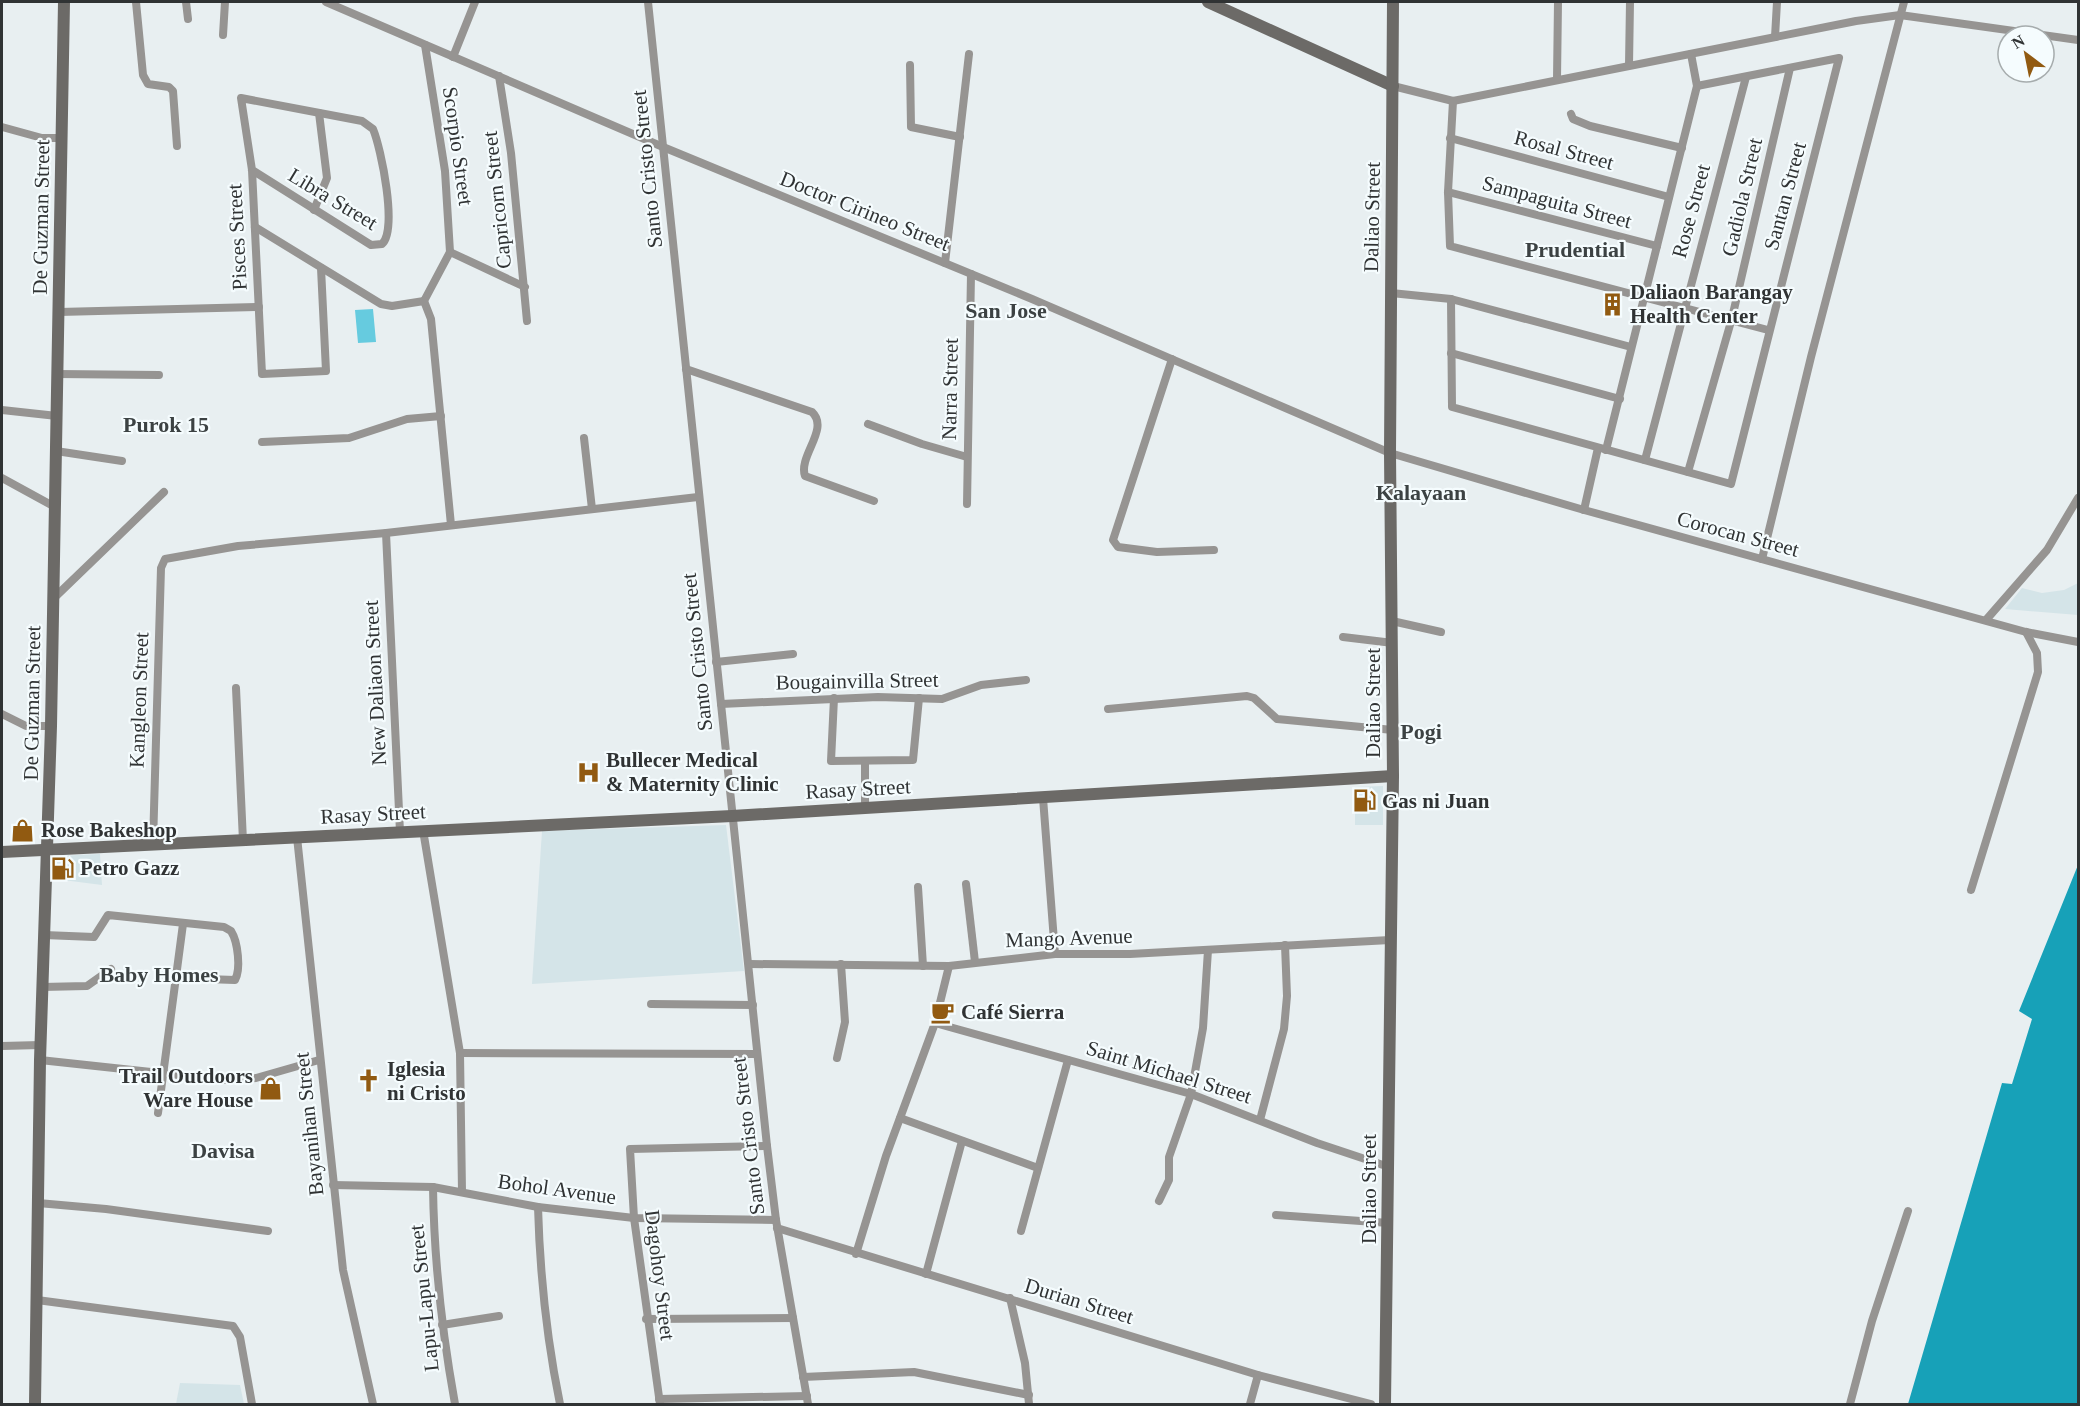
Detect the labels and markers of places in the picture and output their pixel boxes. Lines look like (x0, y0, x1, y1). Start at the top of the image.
place label: Daliaon Barangay Health Center (1630, 280, 1793, 328)
building icon: Daliaon Barangay Health Center (1599, 291, 1625, 317)
place label: Bullecer Medical & Maternity Clinic (606, 748, 779, 796)
hospital icon: Bullecer Medical & Maternity Clinic (575, 759, 601, 785)
fuel station icon: Gas ni Juan (1351, 788, 1377, 814)
place label: Gas ni Juan (1382, 789, 1490, 813)
shop icon: Rose Bakeshop (10, 817, 36, 843)
place label: Rose Bakeshop (41, 818, 177, 842)
fuel station icon: Petro Gazz (49, 855, 75, 881)
place label: Petro Gazz (80, 856, 179, 880)
cafe icon: Café Sierra (930, 999, 956, 1025)
place label: Café Sierra (961, 1000, 1065, 1024)
place label: Iglesia ni Cristo (387, 1057, 466, 1105)
place label: Trail Outdoors Ware House (119, 1064, 253, 1112)
church icon: Iglesia ni Cristo (356, 1068, 382, 1094)
shop icon: Trail Outdoors Ware House (258, 1075, 284, 1101)

